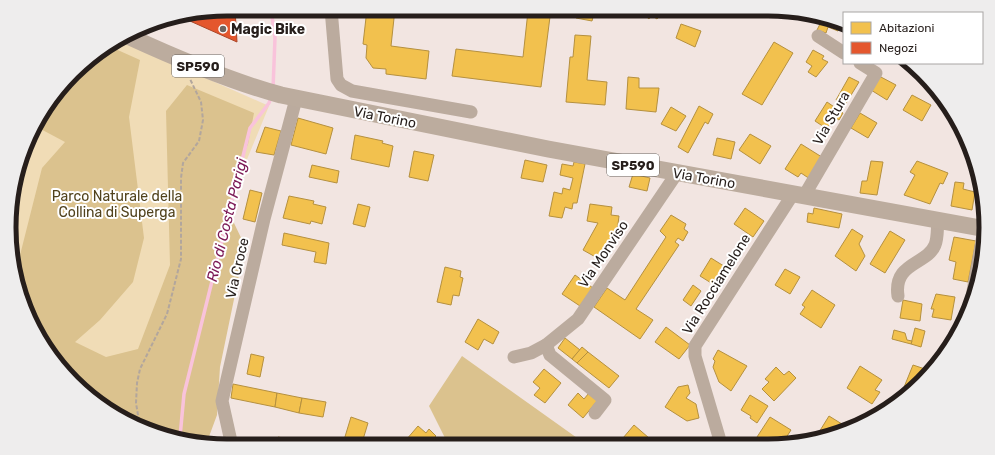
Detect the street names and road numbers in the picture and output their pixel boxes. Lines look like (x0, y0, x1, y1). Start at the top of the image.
road number: SP590 (172, 55, 224, 77)
street label: Via Stura (809, 88, 854, 148)
street label: Via Torino (352, 103, 418, 132)
road number: SP590 (607, 154, 659, 176)
street label: Via Torino (671, 165, 737, 192)
street label: Via Monviso (575, 217, 632, 291)
street label: Via Rocciamelone (679, 231, 754, 338)
street label: Via Croce (222, 236, 253, 300)

